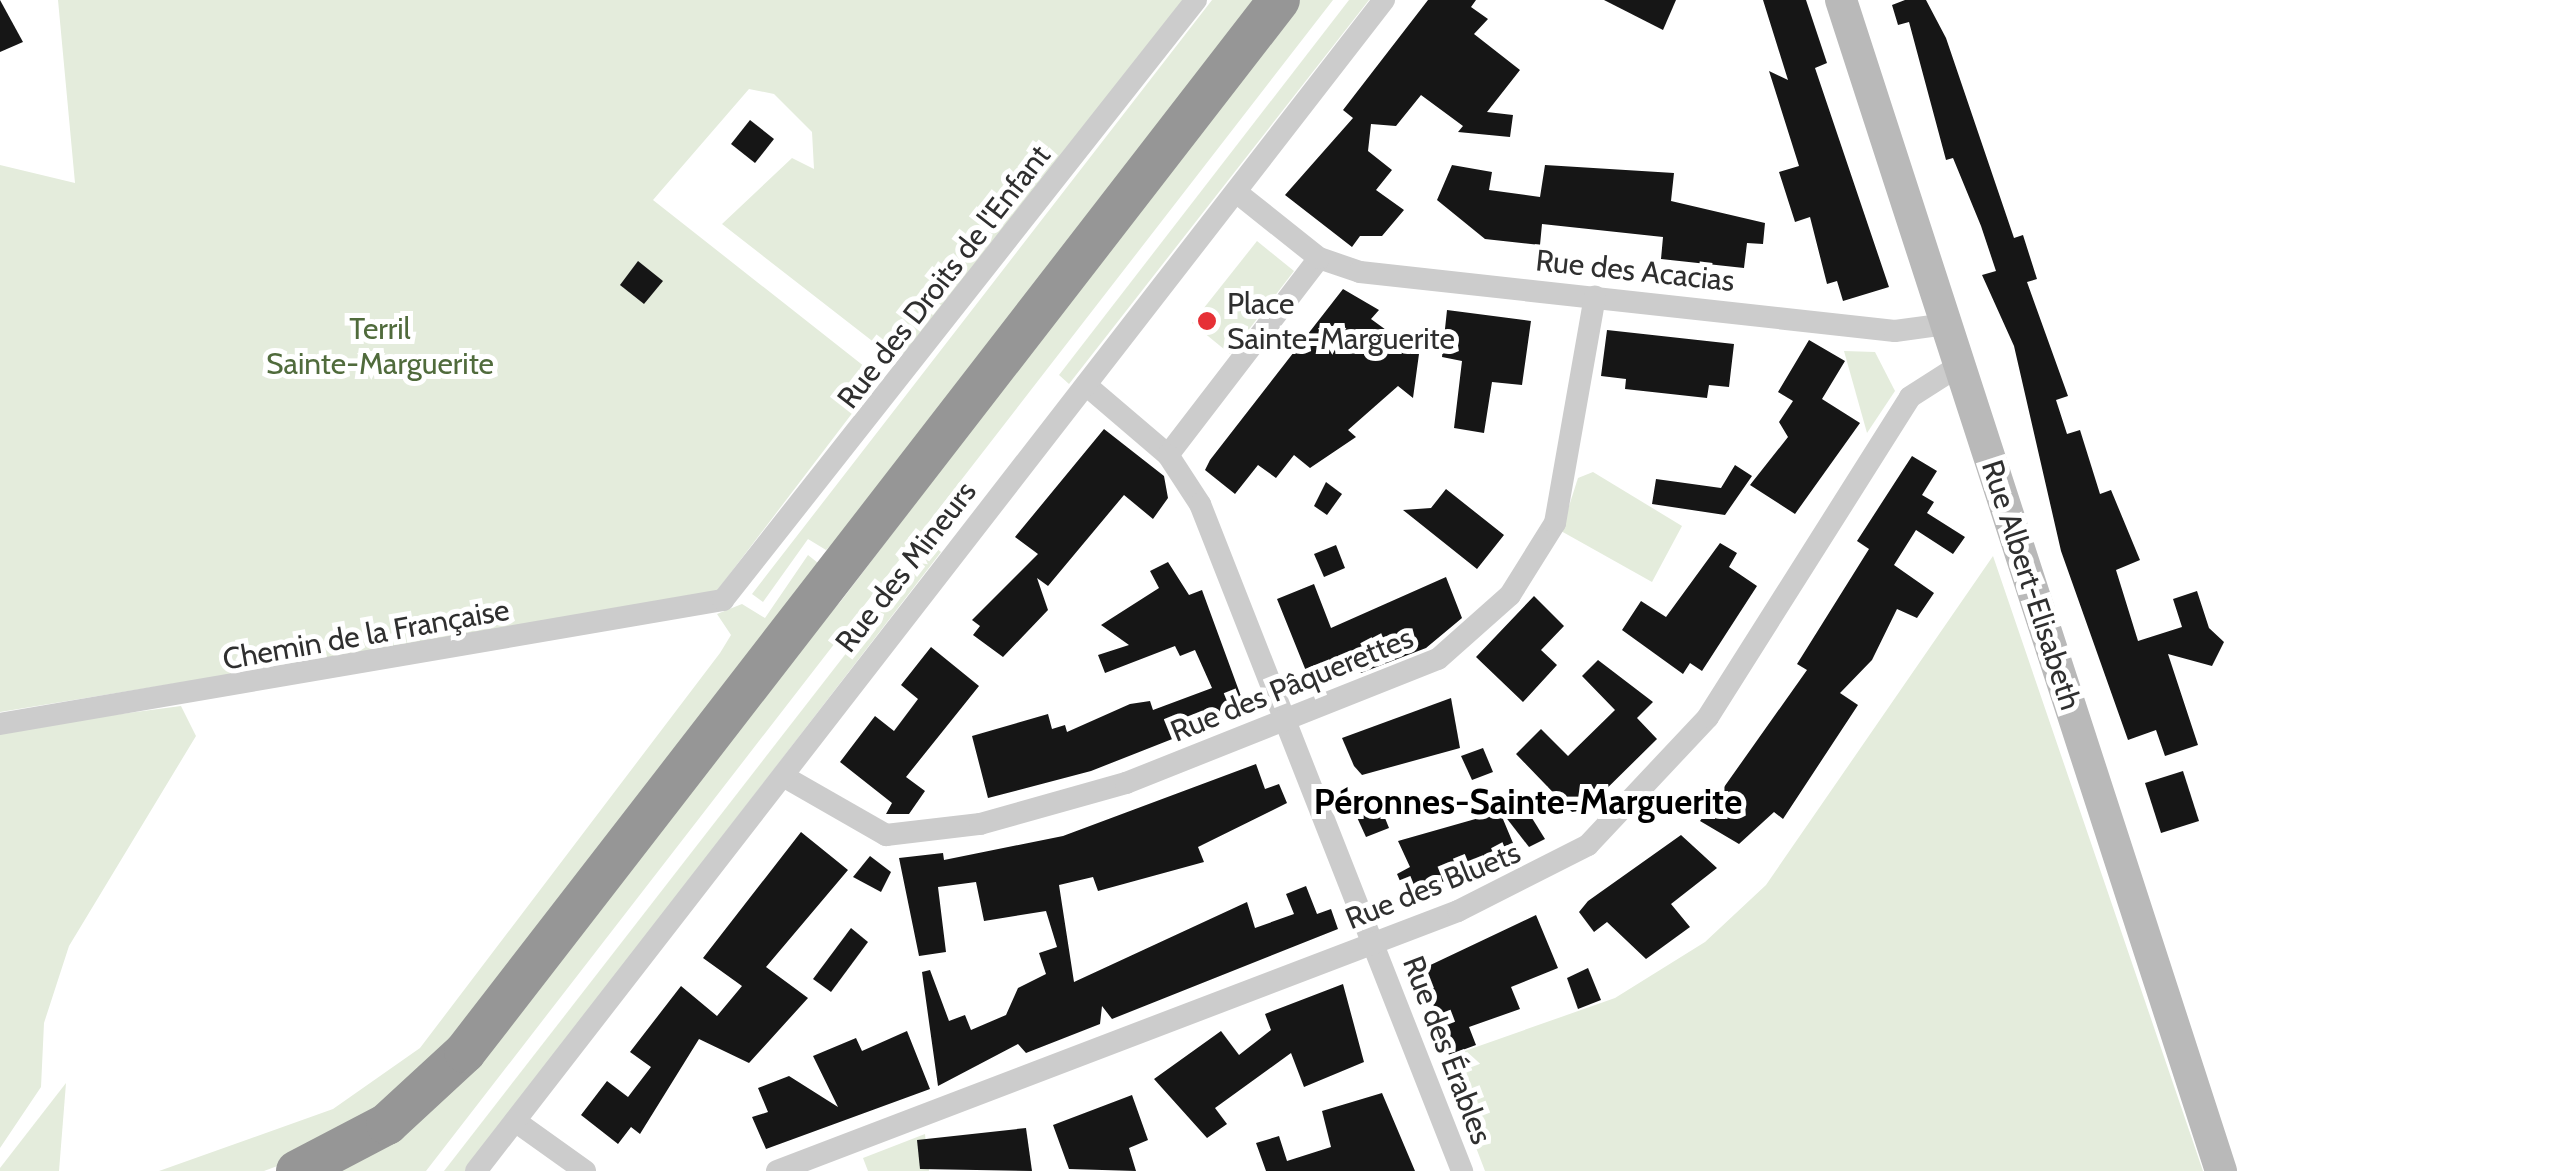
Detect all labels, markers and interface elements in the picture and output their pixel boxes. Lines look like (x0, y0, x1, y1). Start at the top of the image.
street label: Rue des Droits de l'Enfant (830, 138, 1058, 416)
street label: Rue des Acacias (1534, 243, 1736, 299)
place label: Place Sainte-Marguerite (1227, 286, 1455, 356)
marker: Place Sainte-Marguerite (1196, 310, 1218, 332)
park label: Terril Sainte-Marguerite (266, 311, 494, 382)
street label: Rue Albert-Elisabeth (1974, 456, 2088, 714)
street label: Rue des Mineurs (828, 474, 984, 660)
street label: Chemin de la Française (220, 592, 512, 678)
street label: Rue des Pâquerettes (1166, 620, 1418, 750)
district label: Péronnes-Sainte-Marguerite (1314, 781, 1742, 823)
street label: Rue des Bluets (1340, 835, 1526, 937)
street label: Rue des Érables (1395, 951, 1499, 1149)

